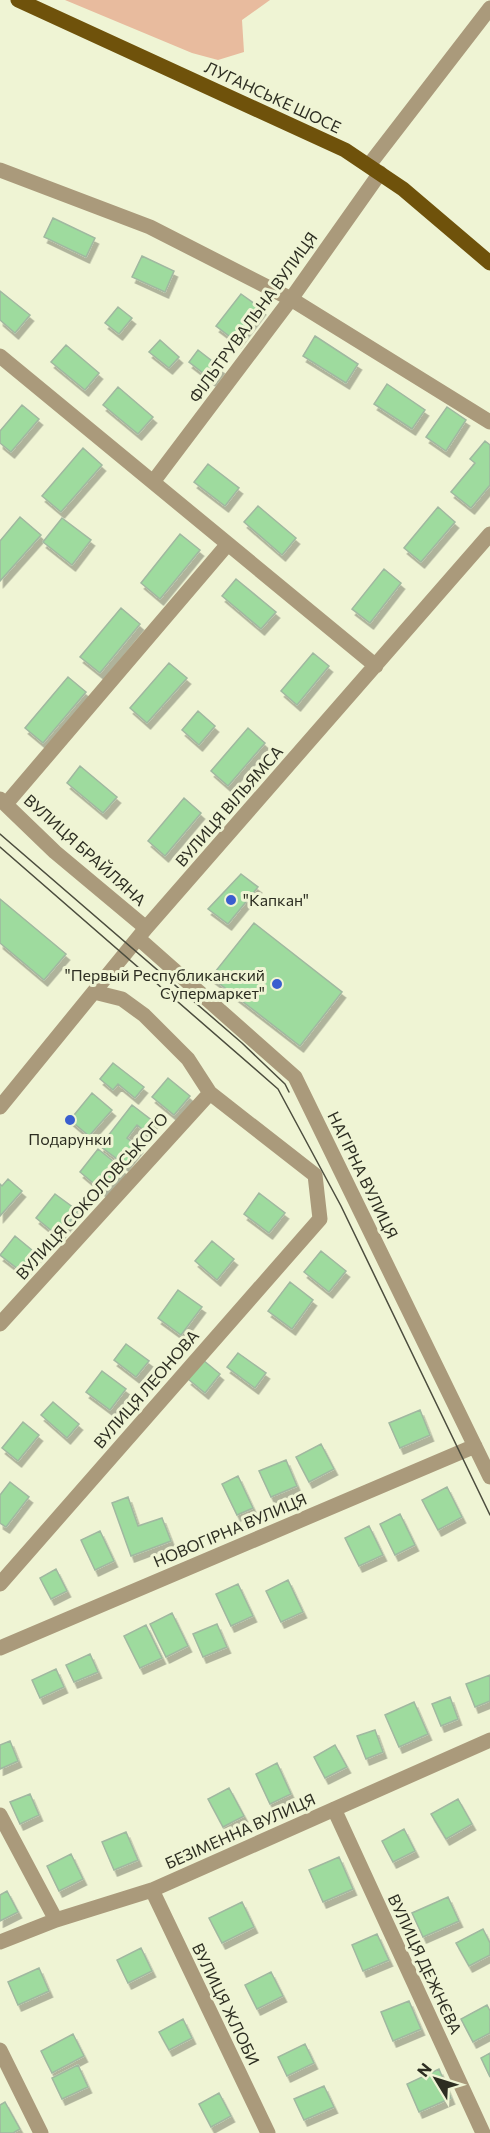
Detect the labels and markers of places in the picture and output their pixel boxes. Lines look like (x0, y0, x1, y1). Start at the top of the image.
place label: "Капкан" (243, 890, 309, 909)
marker: "Капкан" (224, 893, 238, 907)
place label: "Первый Республиканский Супермаркет" (65, 965, 265, 1002)
marker: "Первый Республиканский Супермаркет" (270, 977, 284, 991)
marker: Подарунки (63, 1113, 77, 1127)
place label: Подарунки (28, 1129, 112, 1148)

